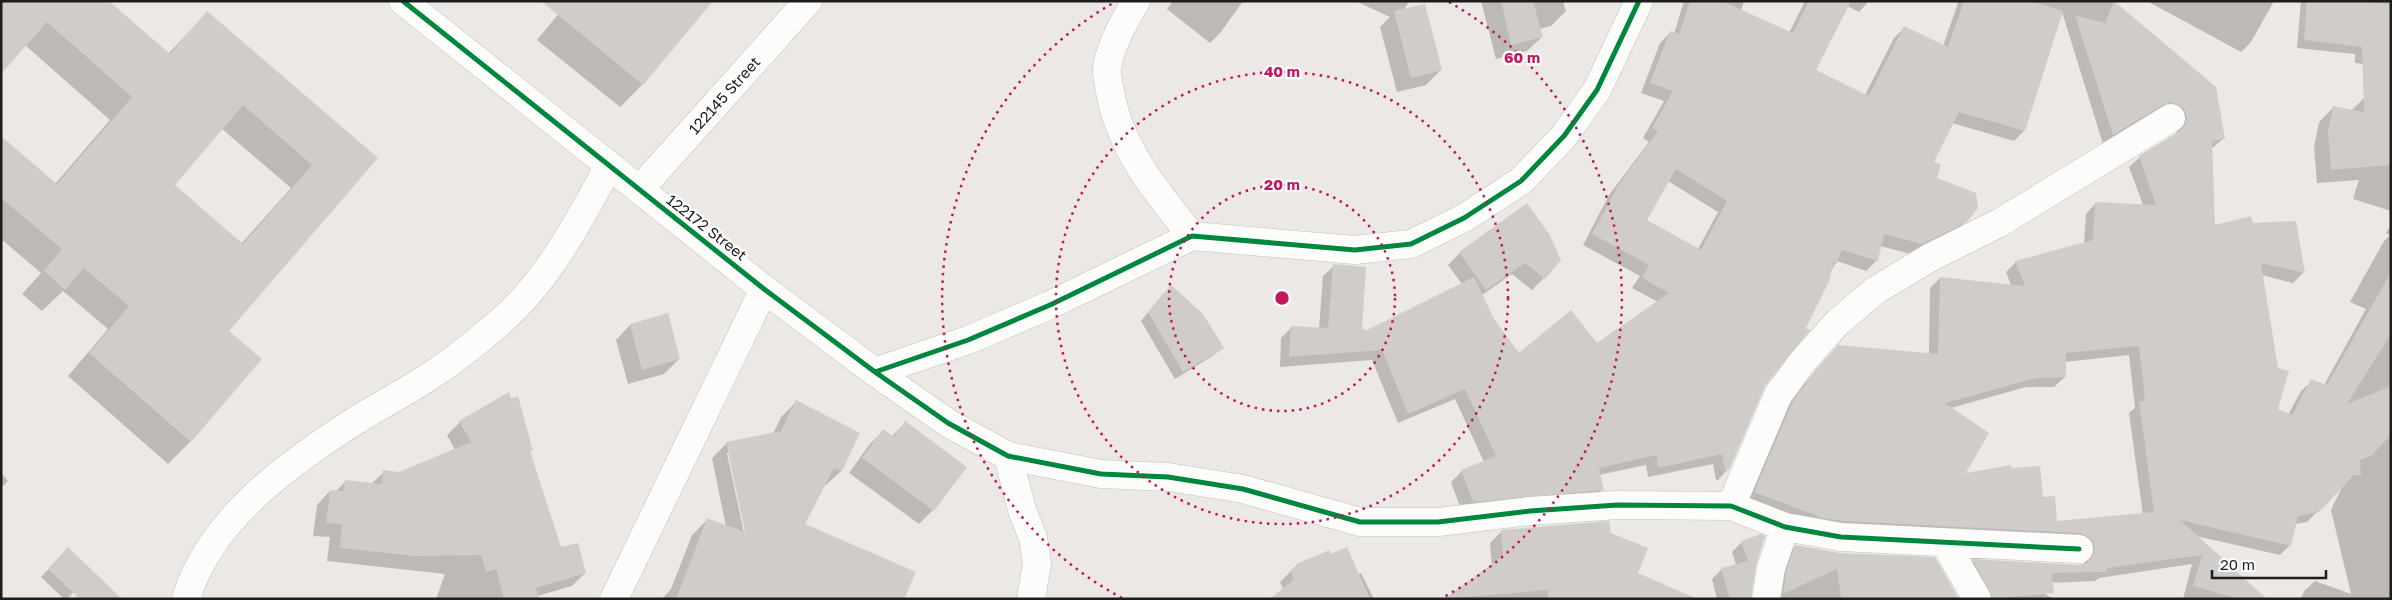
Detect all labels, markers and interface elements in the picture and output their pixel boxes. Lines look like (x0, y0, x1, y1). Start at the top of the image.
text: 60 m (1504, 48, 1540, 66)
street label: 122145 Street (685, 53, 763, 137)
text: 40 m (1264, 62, 1300, 80)
text: 20 m (1264, 175, 1300, 193)
street label: 122172 Street (663, 190, 751, 264)
centre of rings (1273, 289, 1291, 307)
scale bar (2212, 548, 2326, 580)
text: 20 m (2220, 555, 2255, 573)

